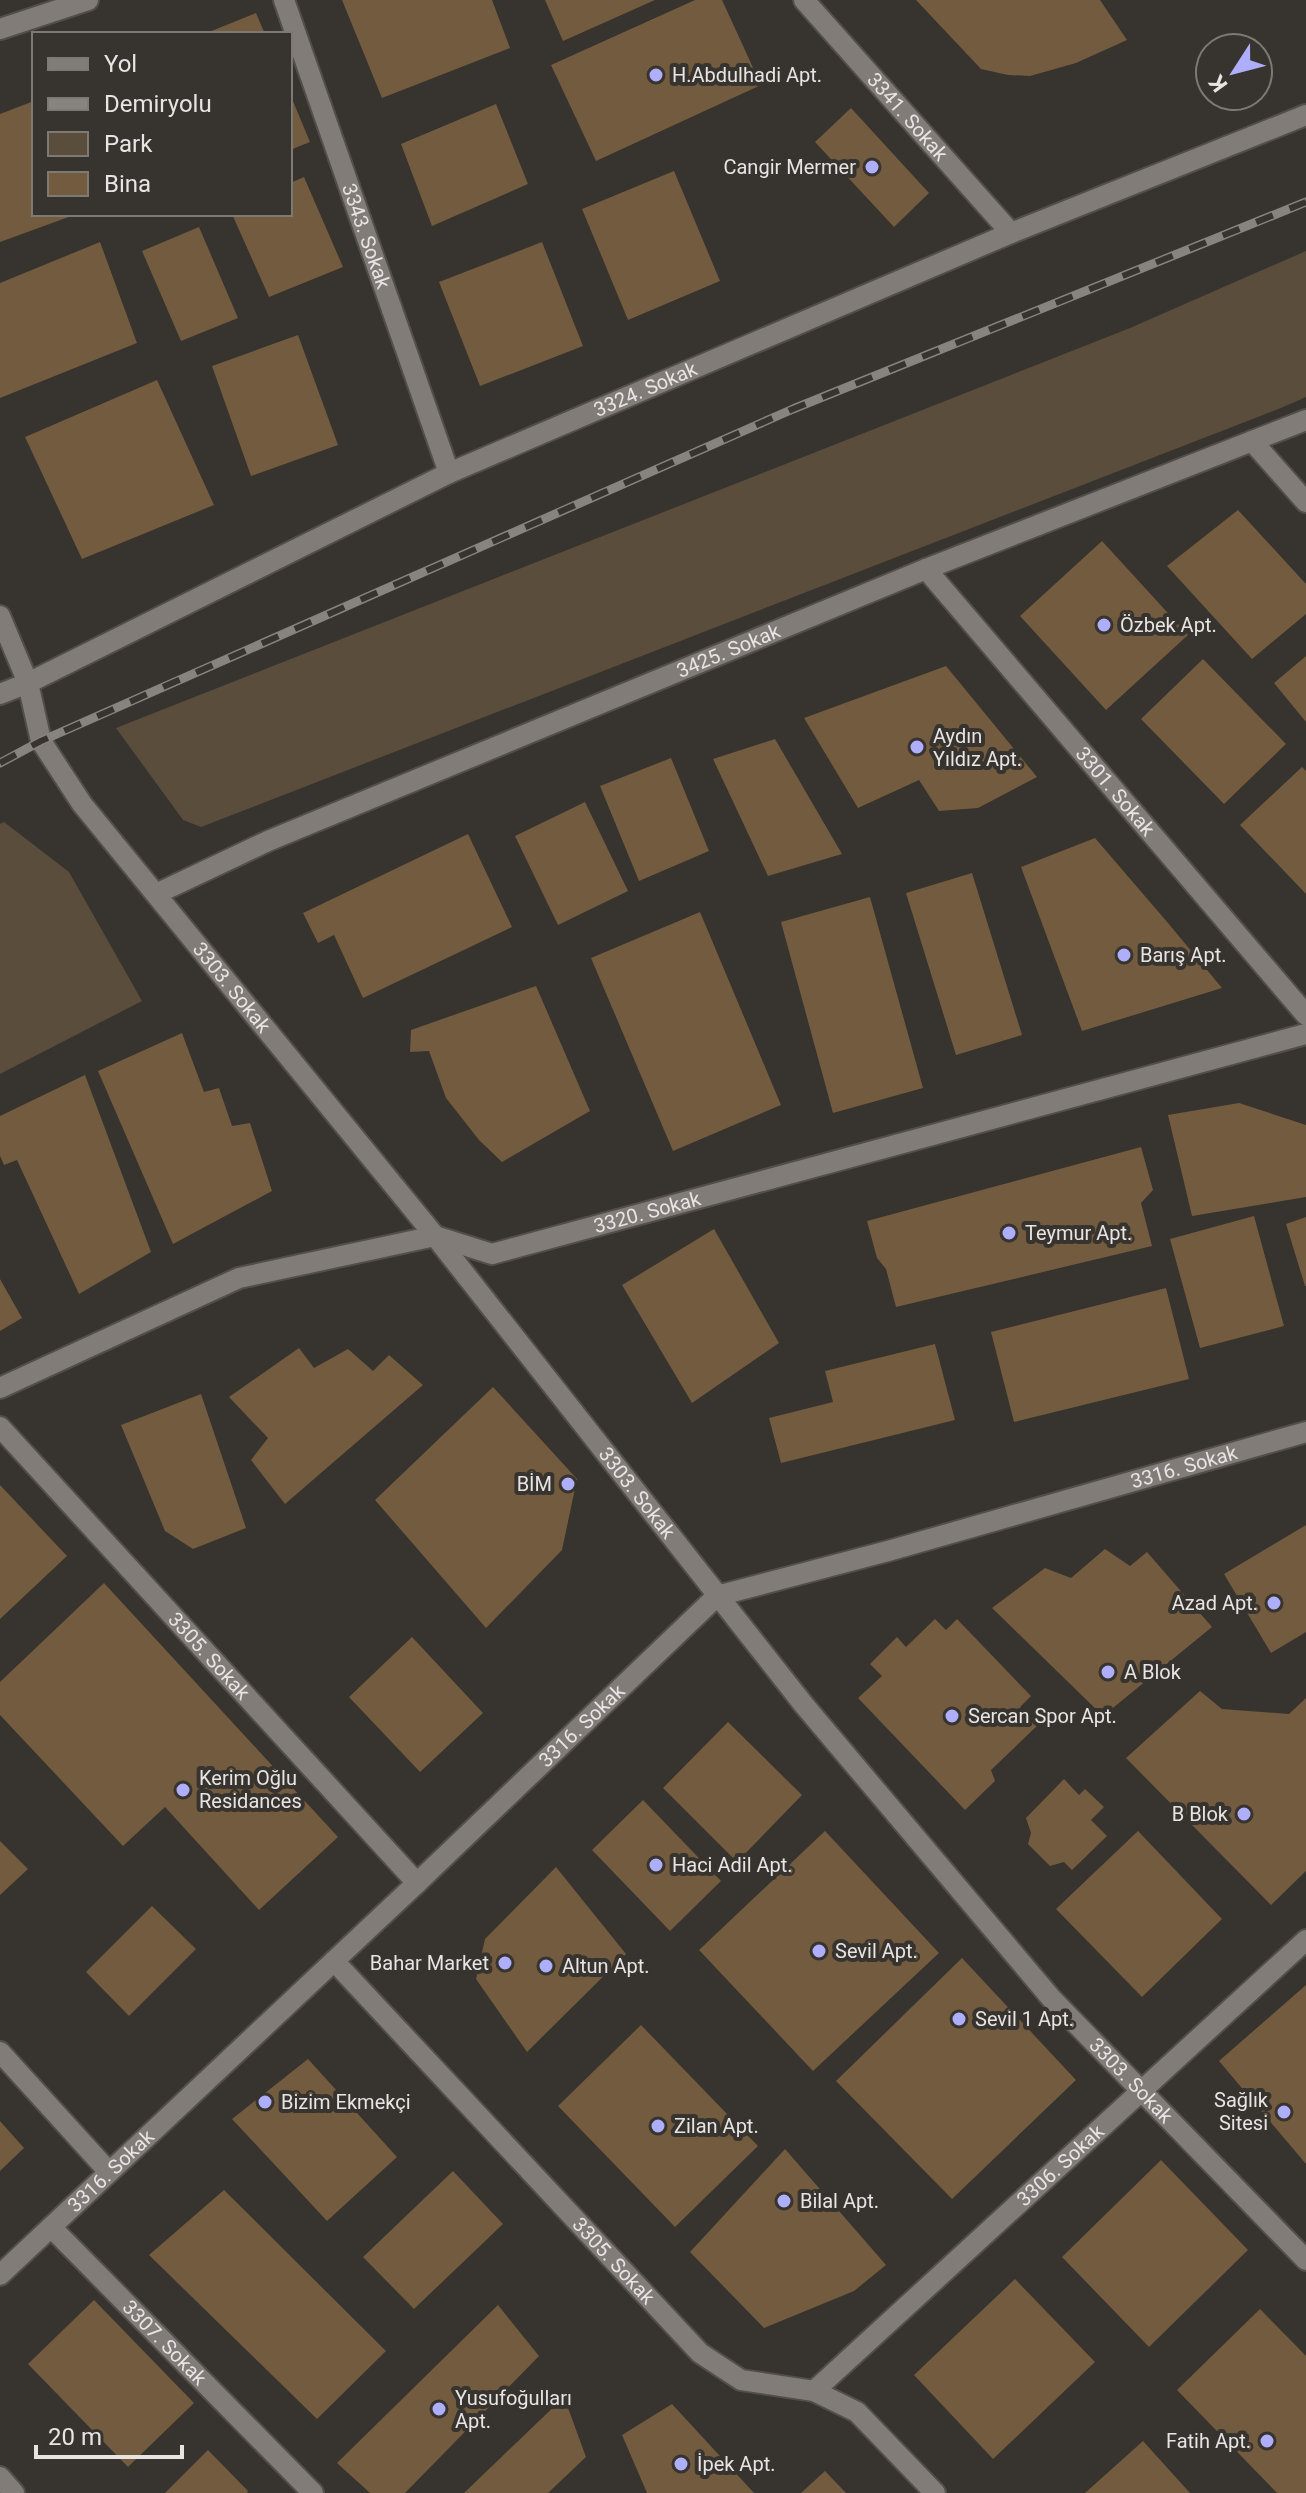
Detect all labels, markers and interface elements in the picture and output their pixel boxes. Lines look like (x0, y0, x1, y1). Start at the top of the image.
legend (32, 32, 292, 216)
north arrow (1194, 32, 1274, 112)
text: Yol (104, 50, 137, 78)
place label: H.Abdulhadi Apt. (672, 63, 822, 87)
marker: H.Abdulhadi Apt. (647, 66, 665, 84)
street label: 3341. Sokak (862, 68, 954, 166)
text: K (1203, 70, 1232, 96)
text: Demiryolu (104, 90, 212, 118)
text: Park (104, 130, 153, 158)
place label: Cangir Mermer (723, 155, 856, 179)
marker: Cangir Mermer (863, 158, 881, 176)
text: Bina (104, 170, 151, 198)
street label: 3343. Sokak (337, 180, 396, 293)
street label: 3324. Sokak (590, 356, 701, 422)
place label: Özbek Apt. (1120, 613, 1217, 637)
marker: Özbek Apt. (1095, 616, 1113, 634)
street label: 3425. Sokak (673, 618, 784, 683)
place label: Aydın Yıldız Apt. (933, 724, 1022, 771)
marker: Aydın Yıldız Apt. (908, 738, 926, 756)
street label: 3301. Sokak (1071, 742, 1161, 841)
street label: 3303. Sokak (188, 937, 276, 1038)
place label: Barış Apt. (1140, 943, 1226, 967)
marker: Barış Apt. (1115, 946, 1133, 964)
street label: 3320. Sokak (591, 1186, 704, 1238)
place label: Teymur Apt. (1025, 1221, 1132, 1245)
marker: Teymur Apt. (1000, 1224, 1018, 1242)
street label: 3316. Sokak (1128, 1440, 1241, 1493)
street label: 3303. Sokak (594, 1442, 681, 1544)
place label: BİM (517, 1472, 552, 1496)
marker: BİM (559, 1475, 577, 1493)
place label: Azad Apt. (1172, 1591, 1258, 1615)
marker: Azad Apt. (1265, 1594, 1283, 1612)
street label: 3305. Sokak (163, 1607, 256, 1705)
place label: A Blok (1124, 1660, 1182, 1684)
marker: A Blok (1099, 1663, 1117, 1681)
street label: 3316. Sokak (534, 1678, 630, 1772)
place label: Sercan Spor Apt. (968, 1704, 1117, 1728)
marker: Sercan Spor Apt. (943, 1707, 961, 1725)
place label: Kerim Oğlu Residances (199, 1766, 302, 1813)
marker: Kerim Oğlu Residances (174, 1781, 192, 1799)
place label: B Blok (1172, 1802, 1229, 1826)
marker: B Blok (1235, 1805, 1253, 1823)
place label: Haci Adil Apt. (672, 1853, 793, 1877)
marker: Haci Adil Apt. (647, 1856, 665, 1874)
place label: Sevil Apt. (835, 1939, 918, 1963)
marker: Sevil Apt. (810, 1942, 828, 1960)
place label: Bahar Market (370, 1951, 489, 1975)
marker: Bahar Market (496, 1954, 514, 1972)
place label: Altun Apt. (562, 1954, 650, 1978)
marker: Altun Apt. (537, 1957, 555, 1975)
place label: Sevil 1 Apt. (975, 2007, 1074, 2031)
marker: Sevil 1 Apt. (950, 2010, 968, 2028)
street label: 3303. Sokak (1084, 2033, 1179, 2129)
place label: Sağlık Sitesi (1214, 2088, 1269, 2135)
place label: Bizim Ekmekçi (281, 2090, 411, 2114)
marker: Bizim Ekmekçi (256, 2093, 274, 2111)
marker: Sağlık Sitesi (1275, 2103, 1293, 2121)
place label: Zilan Apt. (674, 2114, 759, 2138)
marker: Zilan Apt. (649, 2117, 667, 2135)
street label: 3306. Sokak (1012, 2119, 1109, 2211)
street label: 3316. Sokak (63, 2124, 160, 2217)
place label: Bilal Apt. (800, 2189, 879, 2213)
marker: Bilal Apt. (775, 2192, 793, 2210)
street label: 3305. Sokak (568, 2212, 661, 2310)
street label: 3307. Sokak (118, 2295, 212, 2391)
place label: Yusufoğulları Apt. (455, 2386, 572, 2433)
marker: Yusufoğulları Apt. (430, 2400, 448, 2418)
scale bar (36, 2409, 182, 2459)
text: 20 m (48, 2423, 102, 2451)
place label: Fatih Apt. (1166, 2429, 1251, 2453)
marker: Fatih Apt. (1258, 2432, 1276, 2450)
place label: İpek Apt. (697, 2452, 775, 2476)
marker: İpek Apt. (672, 2455, 690, 2473)

